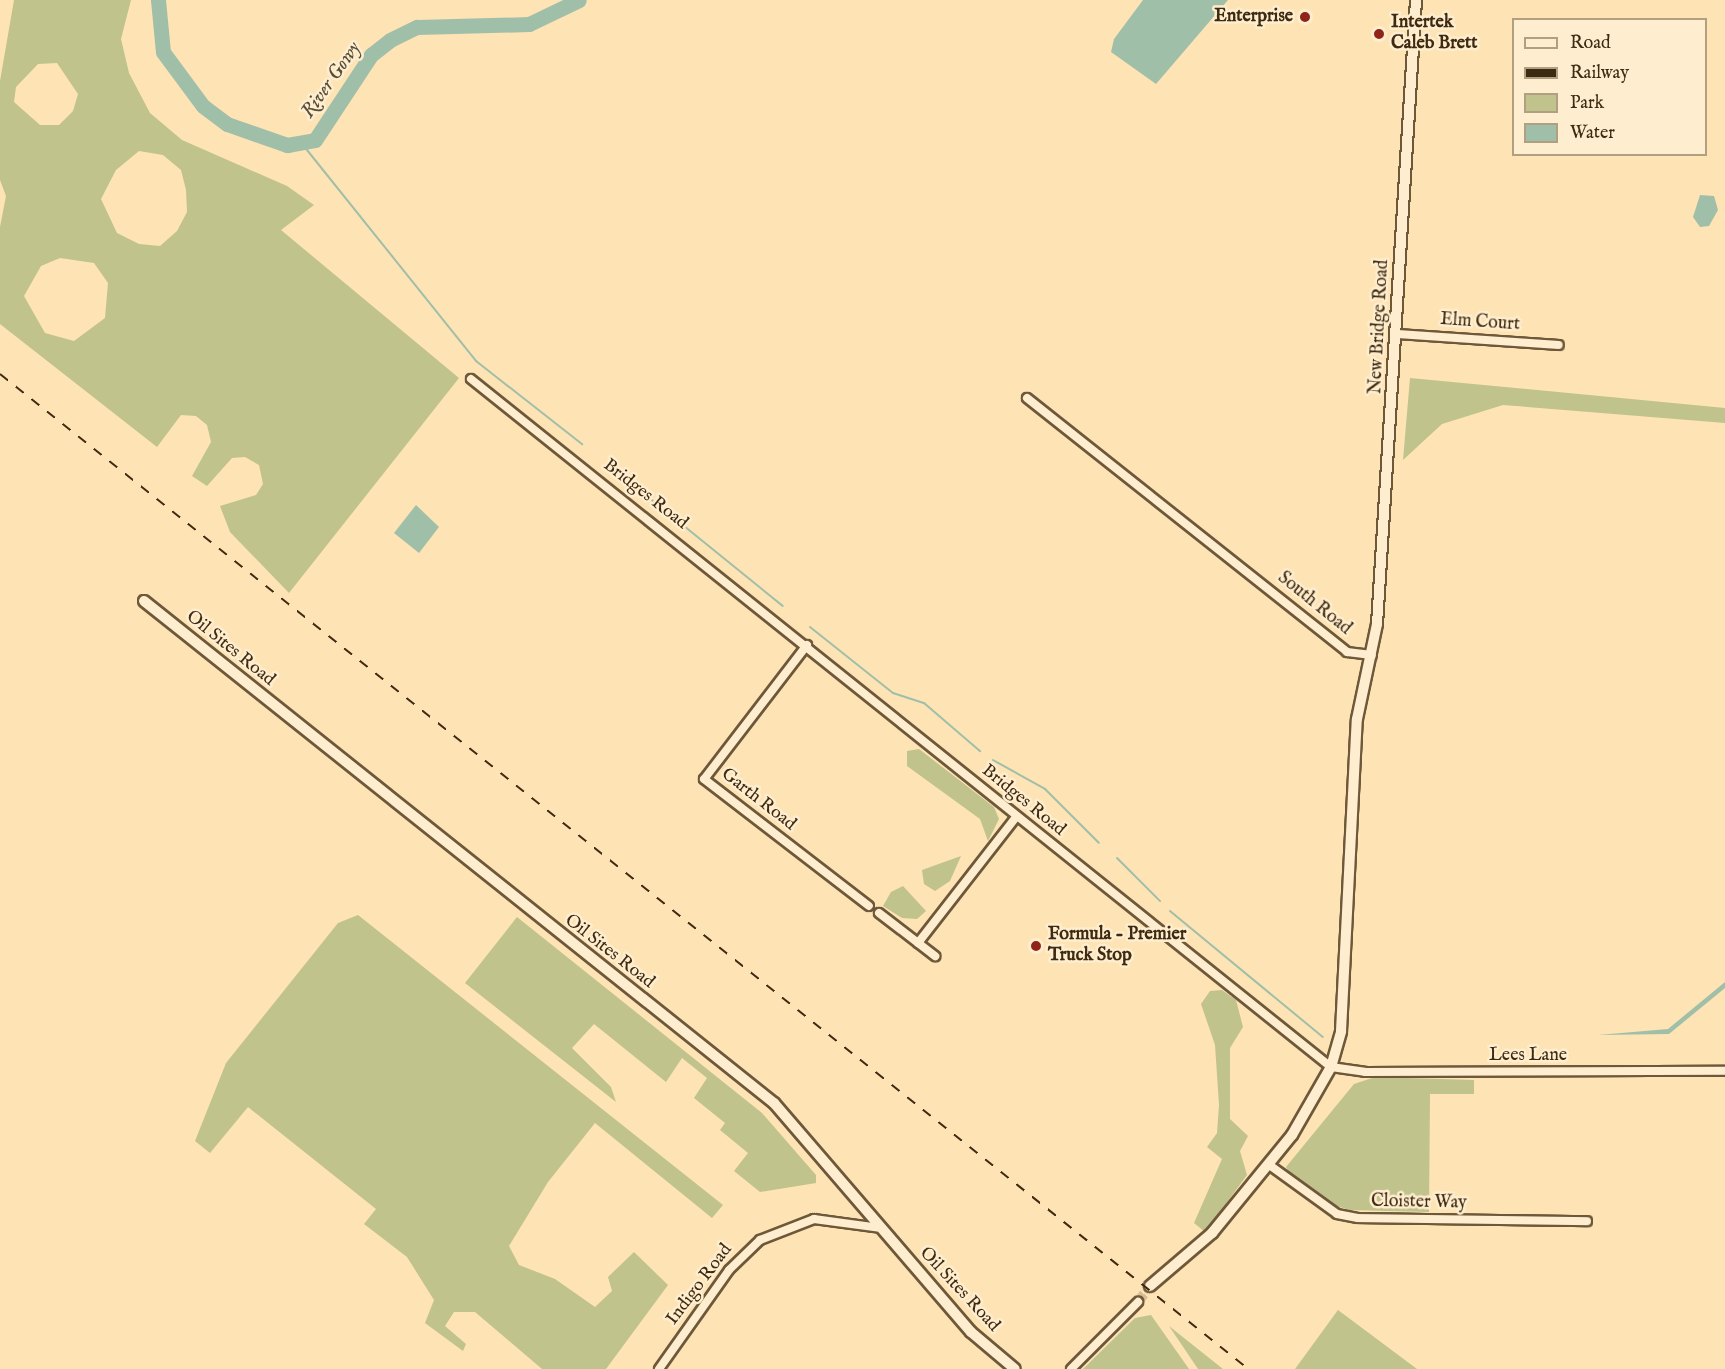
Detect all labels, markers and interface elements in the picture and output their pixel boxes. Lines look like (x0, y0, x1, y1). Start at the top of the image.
place label: Enterprise (1214, 6, 1293, 28)
marker: Enterprise (1298, 10, 1312, 24)
place label: Intertek Caleb Brett (1391, 13, 1477, 56)
legend (1512, 18, 1707, 156)
marker: Intertek Caleb Brett (1372, 27, 1386, 41)
text: Road (1570, 32, 1611, 55)
water label: River Gowy (296, 37, 366, 123)
text: Railway (1570, 62, 1629, 85)
text: Park (1570, 92, 1604, 115)
text: Water (1570, 122, 1615, 145)
street label: New Bridge Road (1366, 259, 1394, 395)
street label: Elm Court (1439, 309, 1521, 337)
street label: Bridges Road (598, 455, 692, 535)
street label: South Road (1273, 568, 1355, 640)
street label: Oil Sites Road (181, 607, 279, 691)
street label: Bridges Road (977, 761, 1069, 841)
street label: Garth Road (716, 764, 800, 836)
street label: Oil Sites Road (560, 910, 658, 994)
place label: Formula - Premier Truck Stop (1048, 925, 1186, 968)
marker: Formula - Premier Truck Stop (1029, 939, 1043, 953)
street label: Lees Lane (1489, 1045, 1567, 1067)
street label: Cloister Way (1371, 1191, 1467, 1215)
street label: Indigo Road (663, 1240, 737, 1330)
street label: Oil Sites Road (914, 1243, 1004, 1337)

